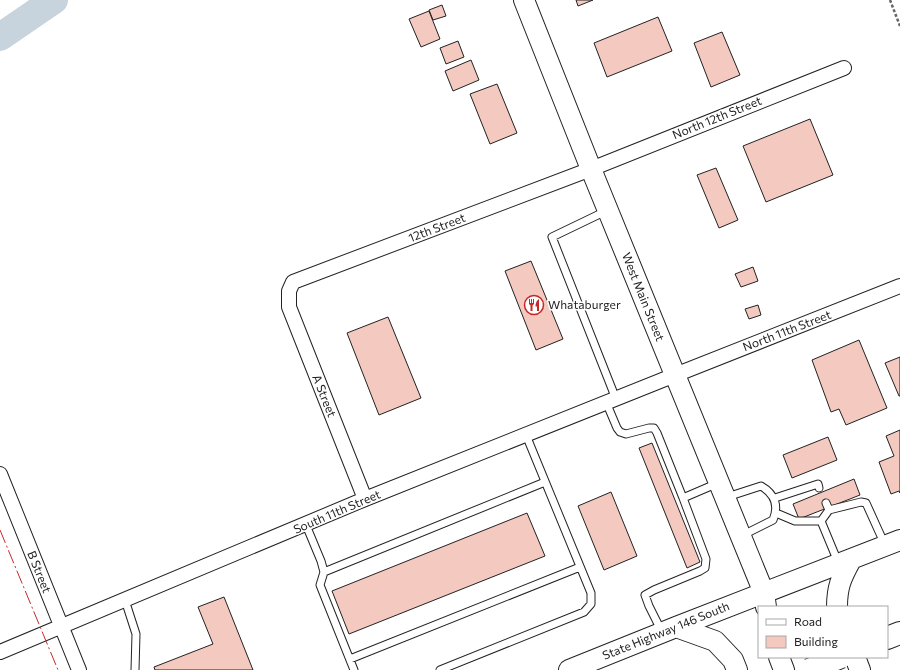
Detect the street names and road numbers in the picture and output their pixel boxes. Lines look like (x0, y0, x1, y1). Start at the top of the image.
street label: North 12th Street (670, 93, 763, 141)
street label: 12th Street (406, 210, 467, 244)
street label: West Main Street (620, 250, 668, 343)
street label: North 11th Street (741, 307, 833, 353)
street label: A Street (310, 372, 340, 419)
street label: South 11th Street (291, 486, 382, 536)
street label: B Street (25, 549, 55, 595)
street label: State Highway 146 South (600, 598, 731, 662)

